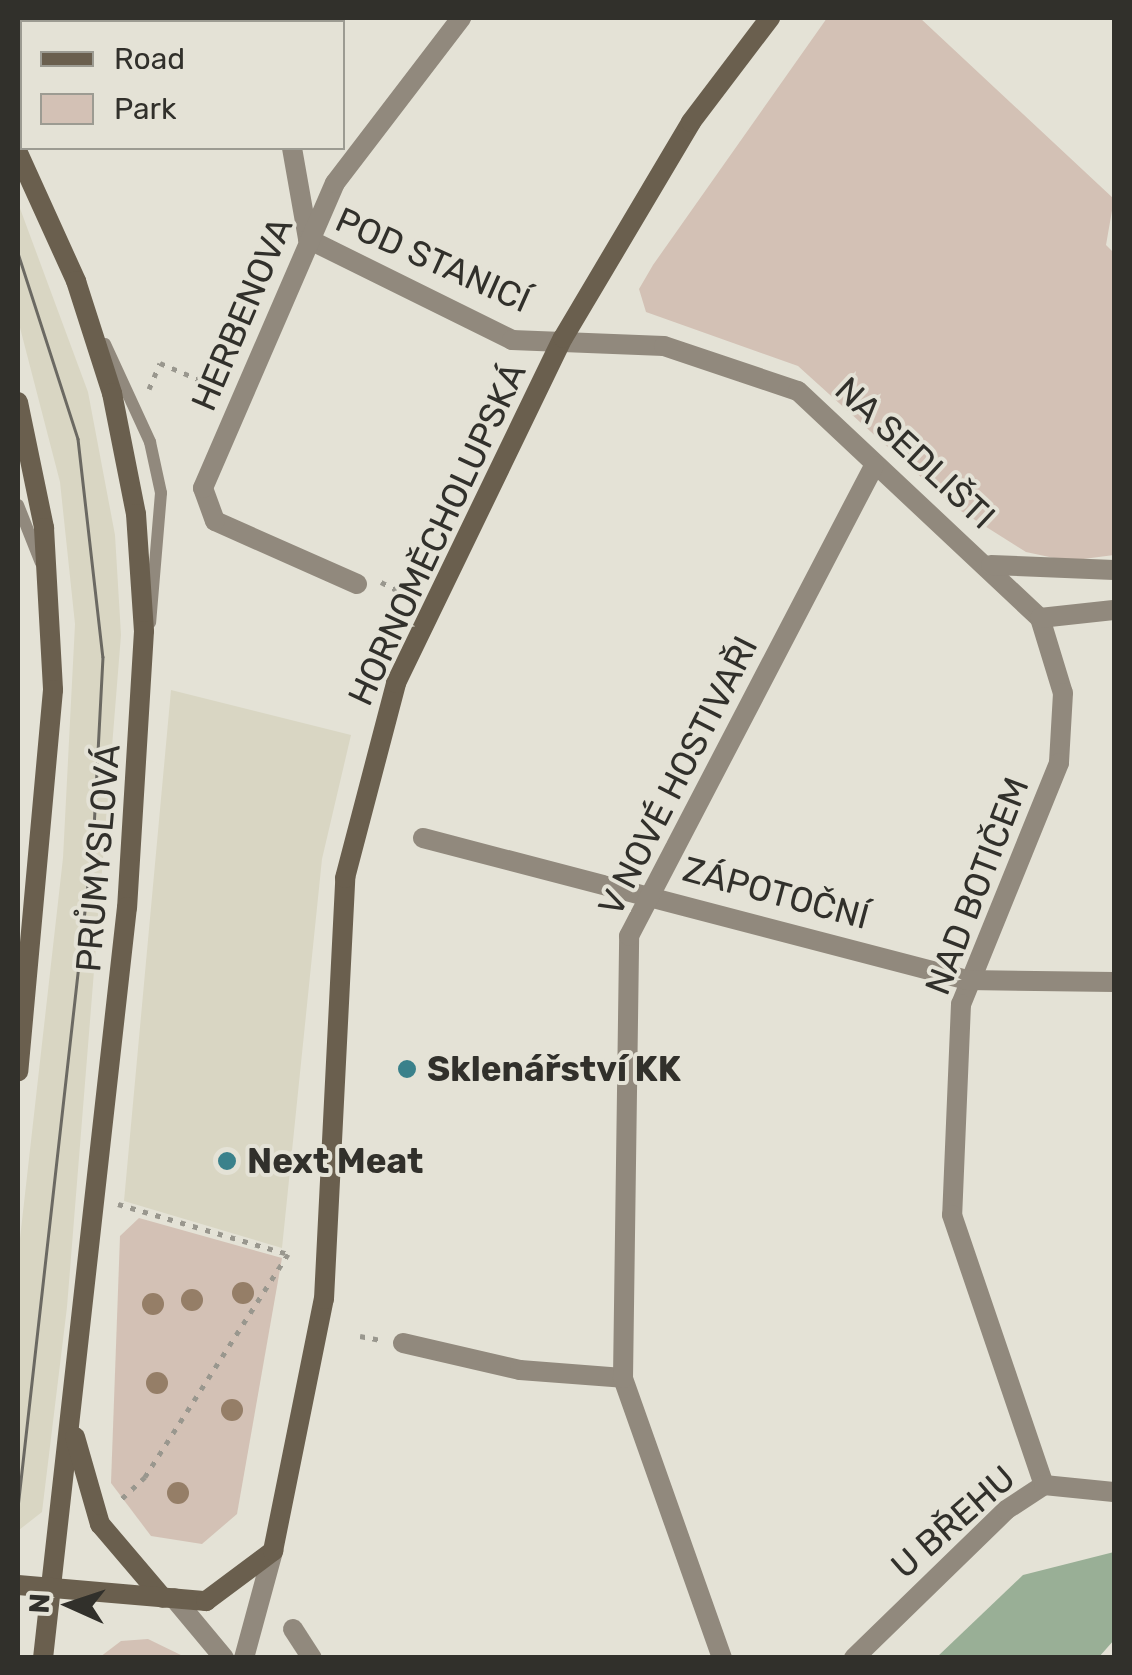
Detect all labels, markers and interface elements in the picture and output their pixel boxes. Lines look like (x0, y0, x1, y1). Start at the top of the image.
legend (20, 20, 345, 150)
text: Road (114, 41, 185, 77)
text: Park (114, 91, 176, 127)
street label: POD STANICÍ (329, 198, 537, 322)
street label: HERBENOVA (182, 211, 302, 417)
street label: HORNOMĚCHOLUPSKÁ (339, 356, 535, 712)
street label: NA SEDLIŠTI (826, 368, 1004, 538)
street label: V NOVÉ HOSTIVAŘI (589, 629, 767, 923)
street label: PRŮMYSLOVÁ (67, 742, 129, 974)
street label: NAD BOTIČEM (916, 772, 1038, 1000)
street label: ZÁPOTOČNÍ (678, 848, 874, 938)
place label: Sklenářství KK (427, 1048, 681, 1090)
marker: Sklenářství KK (396, 1058, 418, 1080)
place label: Next Meat (247, 1140, 423, 1182)
marker: Next Meat (216, 1150, 238, 1172)
street label: U BŘEHU (883, 1457, 1023, 1587)
north arrow (20, 1555, 120, 1655)
text: N (23, 1592, 57, 1614)

